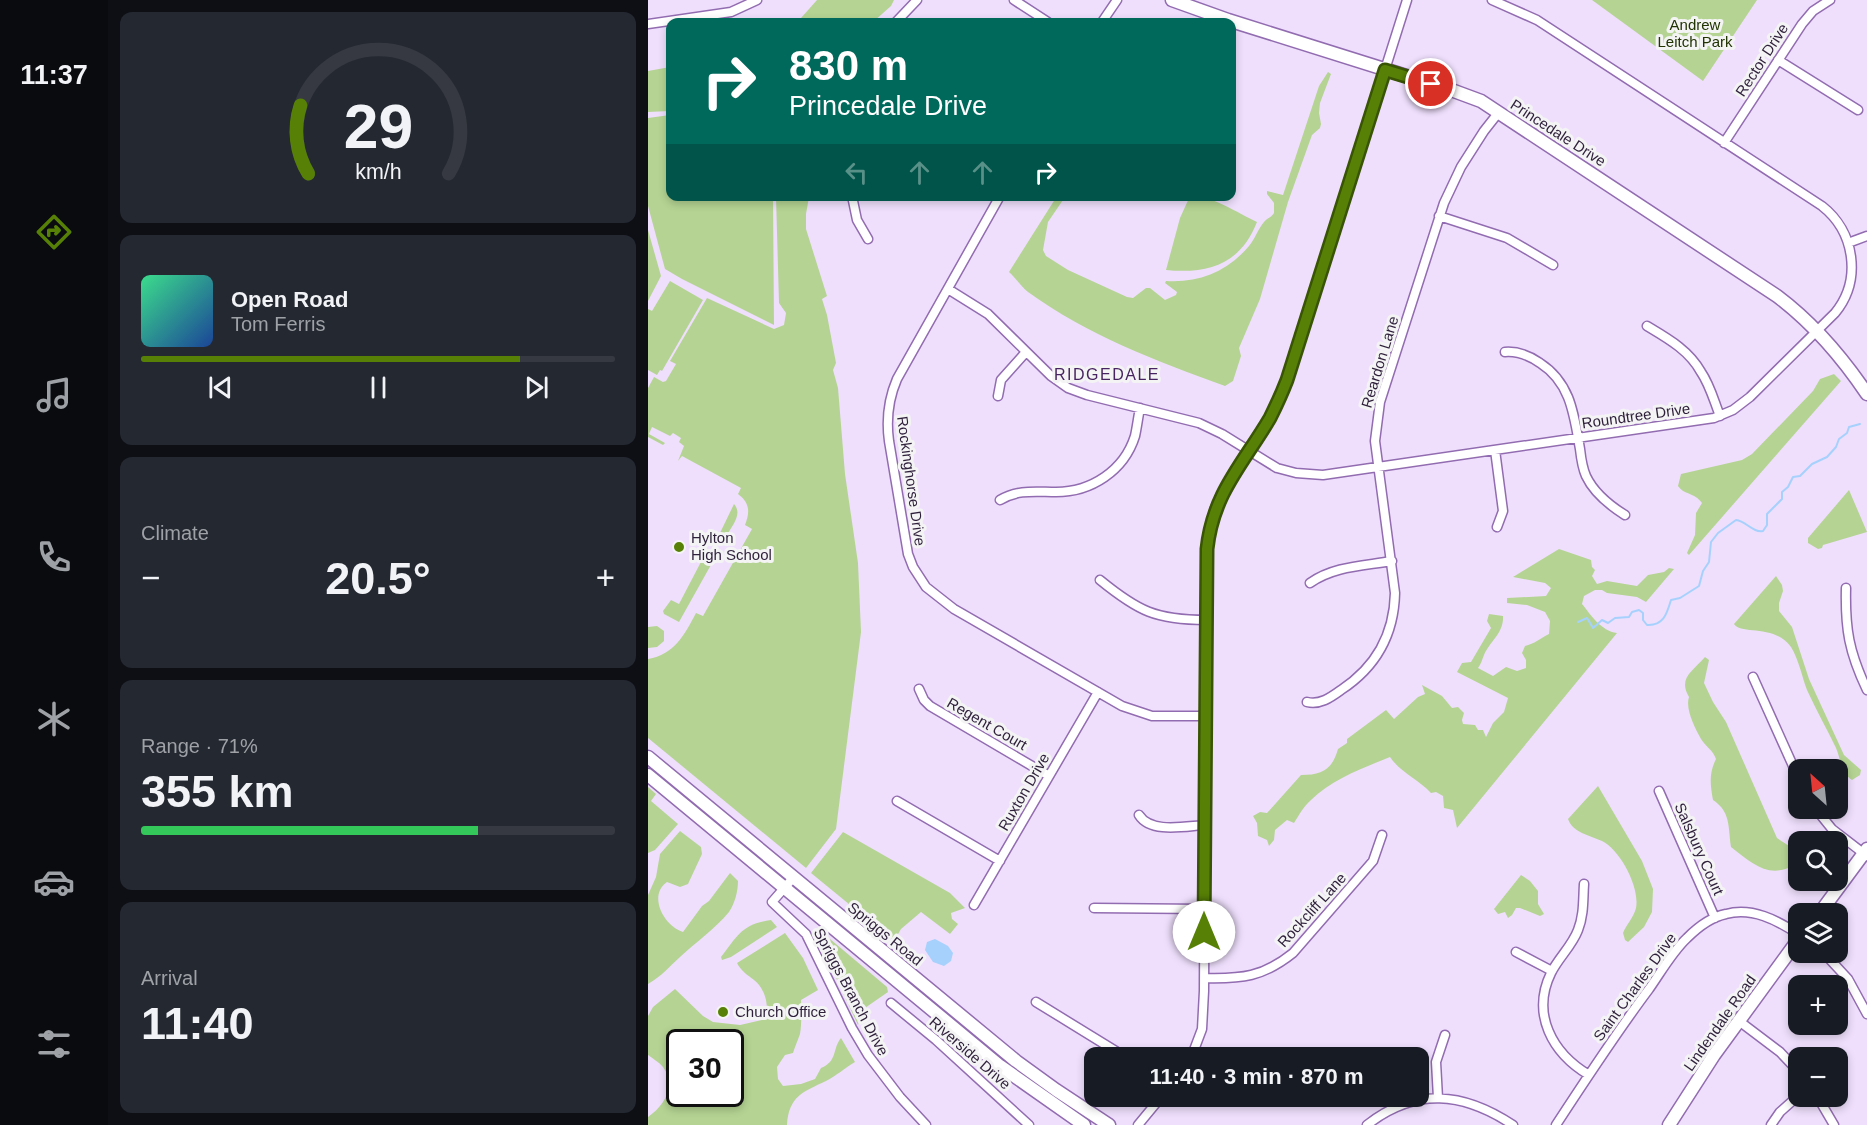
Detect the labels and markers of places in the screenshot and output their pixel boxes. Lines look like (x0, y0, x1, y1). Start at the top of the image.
pin (1405, 58, 1456, 109)
place label: Hylton High School (691, 529, 772, 563)
marker: Hylton High School (672, 540, 686, 554)
place label: Church Office (735, 1003, 826, 1020)
marker: Church Office (716, 1005, 730, 1019)

